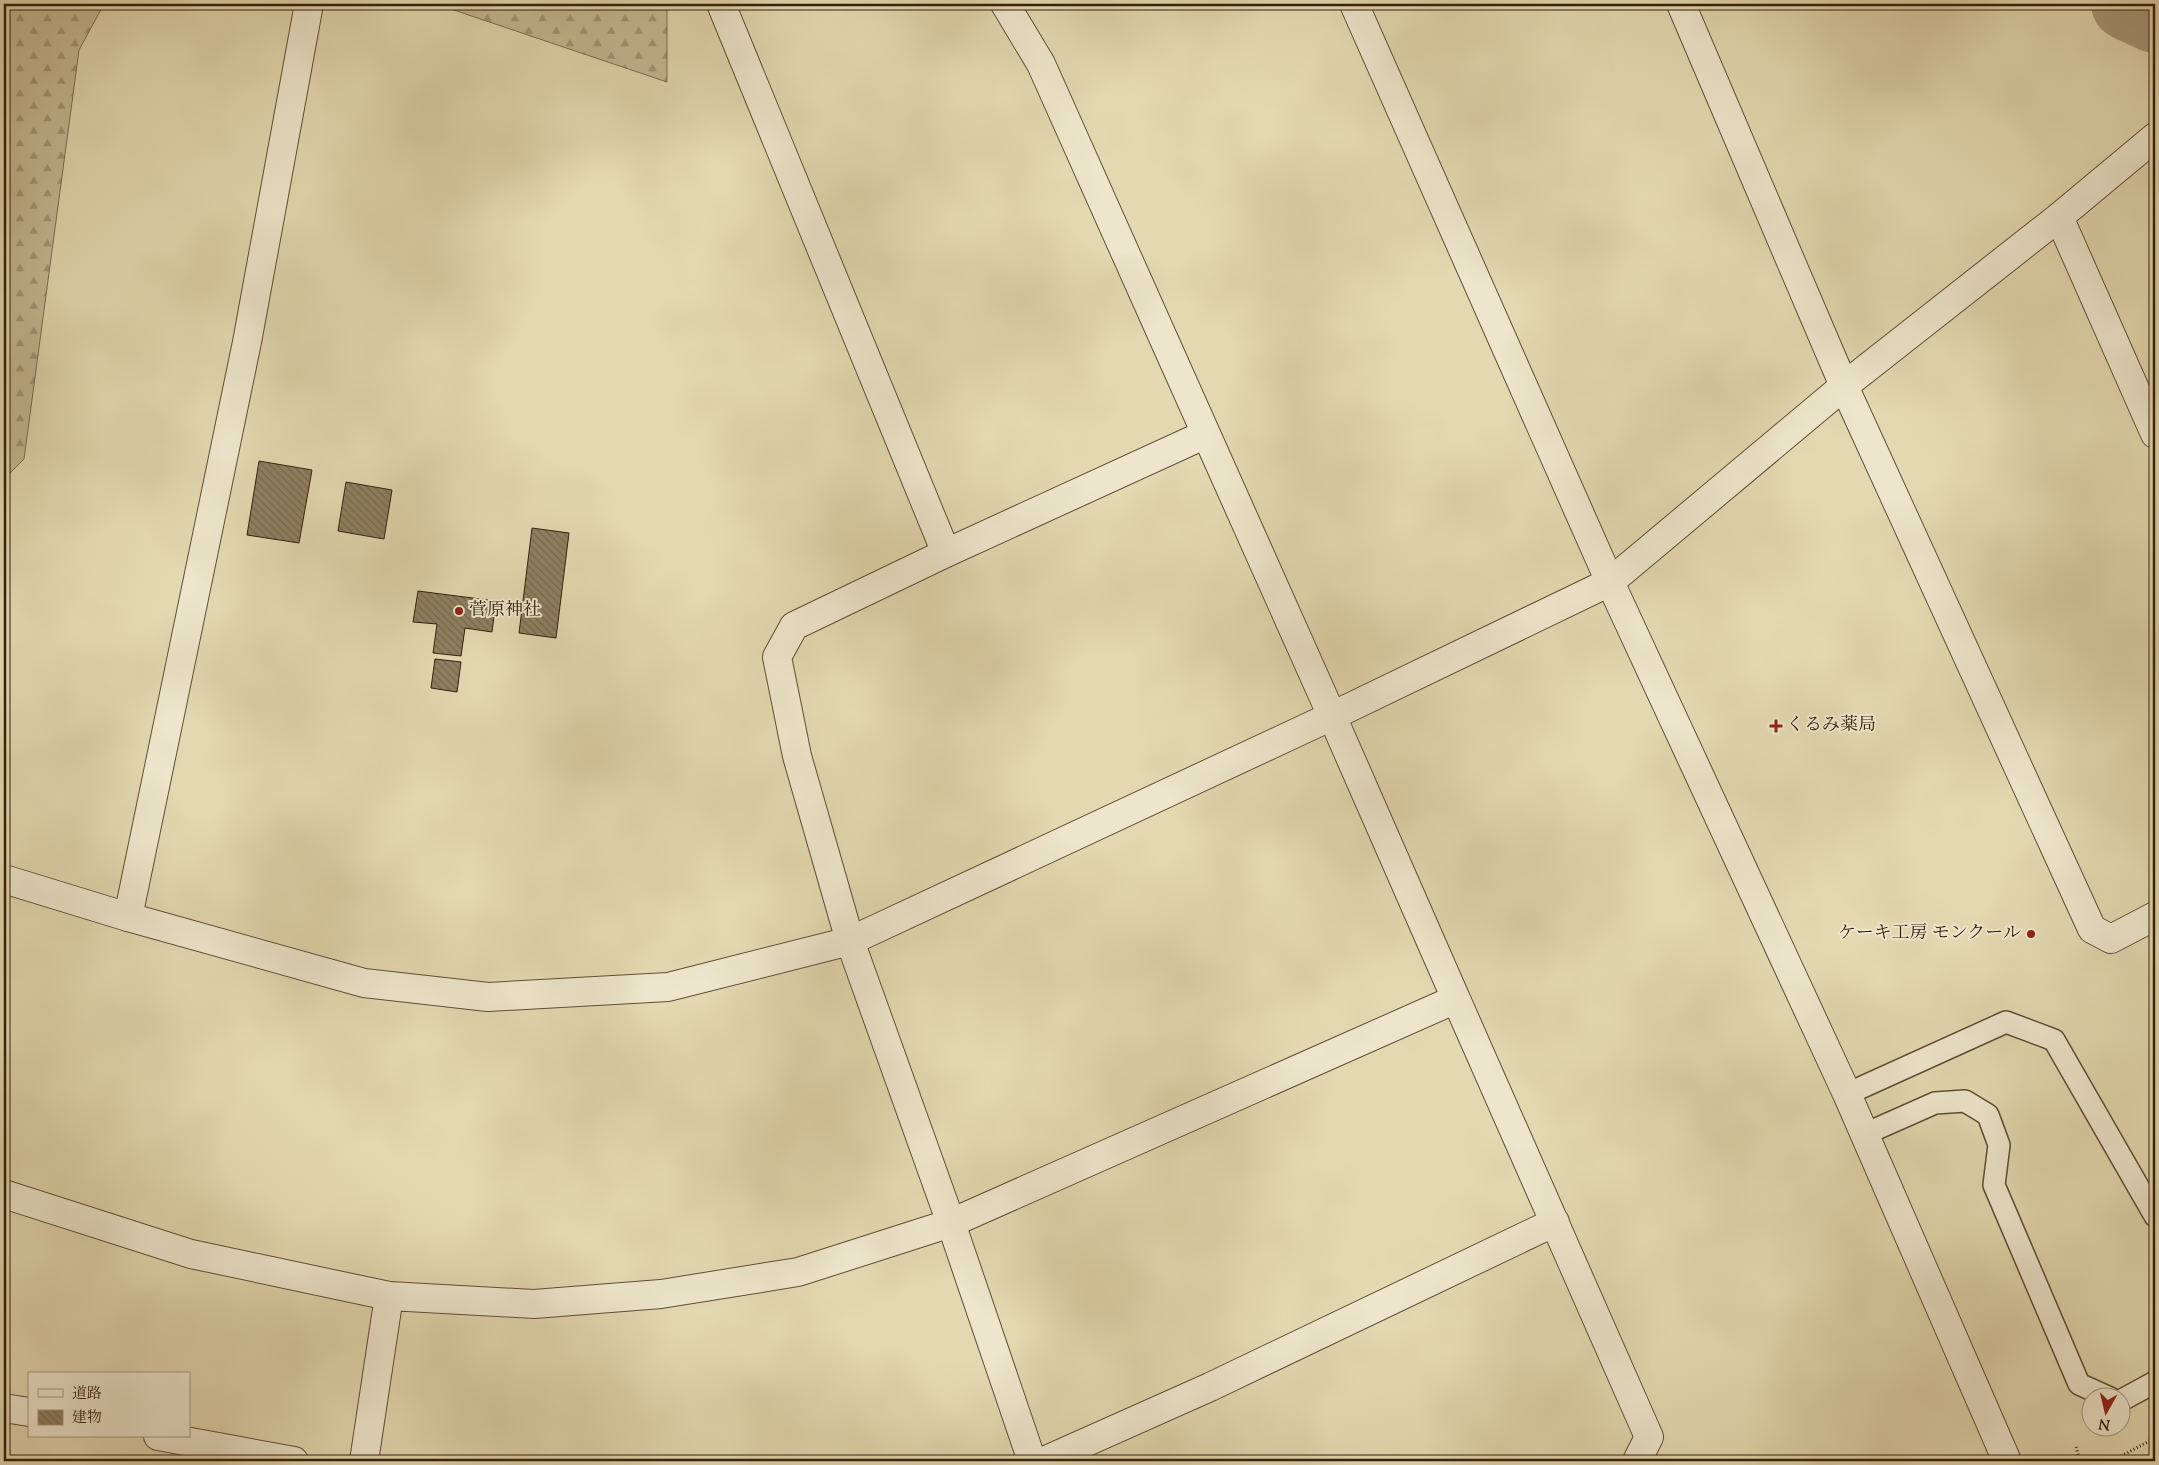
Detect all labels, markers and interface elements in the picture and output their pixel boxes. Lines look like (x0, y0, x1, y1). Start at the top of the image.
place label: 菅原神社 (469, 598, 541, 624)
marker: 菅原神社 (453, 605, 465, 617)
place label: くるみ薬局 (1786, 713, 1876, 739)
marker: くるみ薬局 (1770, 720, 1782, 732)
place label: ケーキ工房 モンクール (1838, 921, 2021, 947)
marker: ケーキ工房 モンクール (2025, 928, 2037, 940)
legend (28, 1372, 190, 1438)
text: 道路 (72, 1384, 102, 1405)
north arrow (2082, 1388, 2132, 1438)
text: 建物 (72, 1408, 102, 1429)
text: N (2098, 1412, 2111, 1434)

